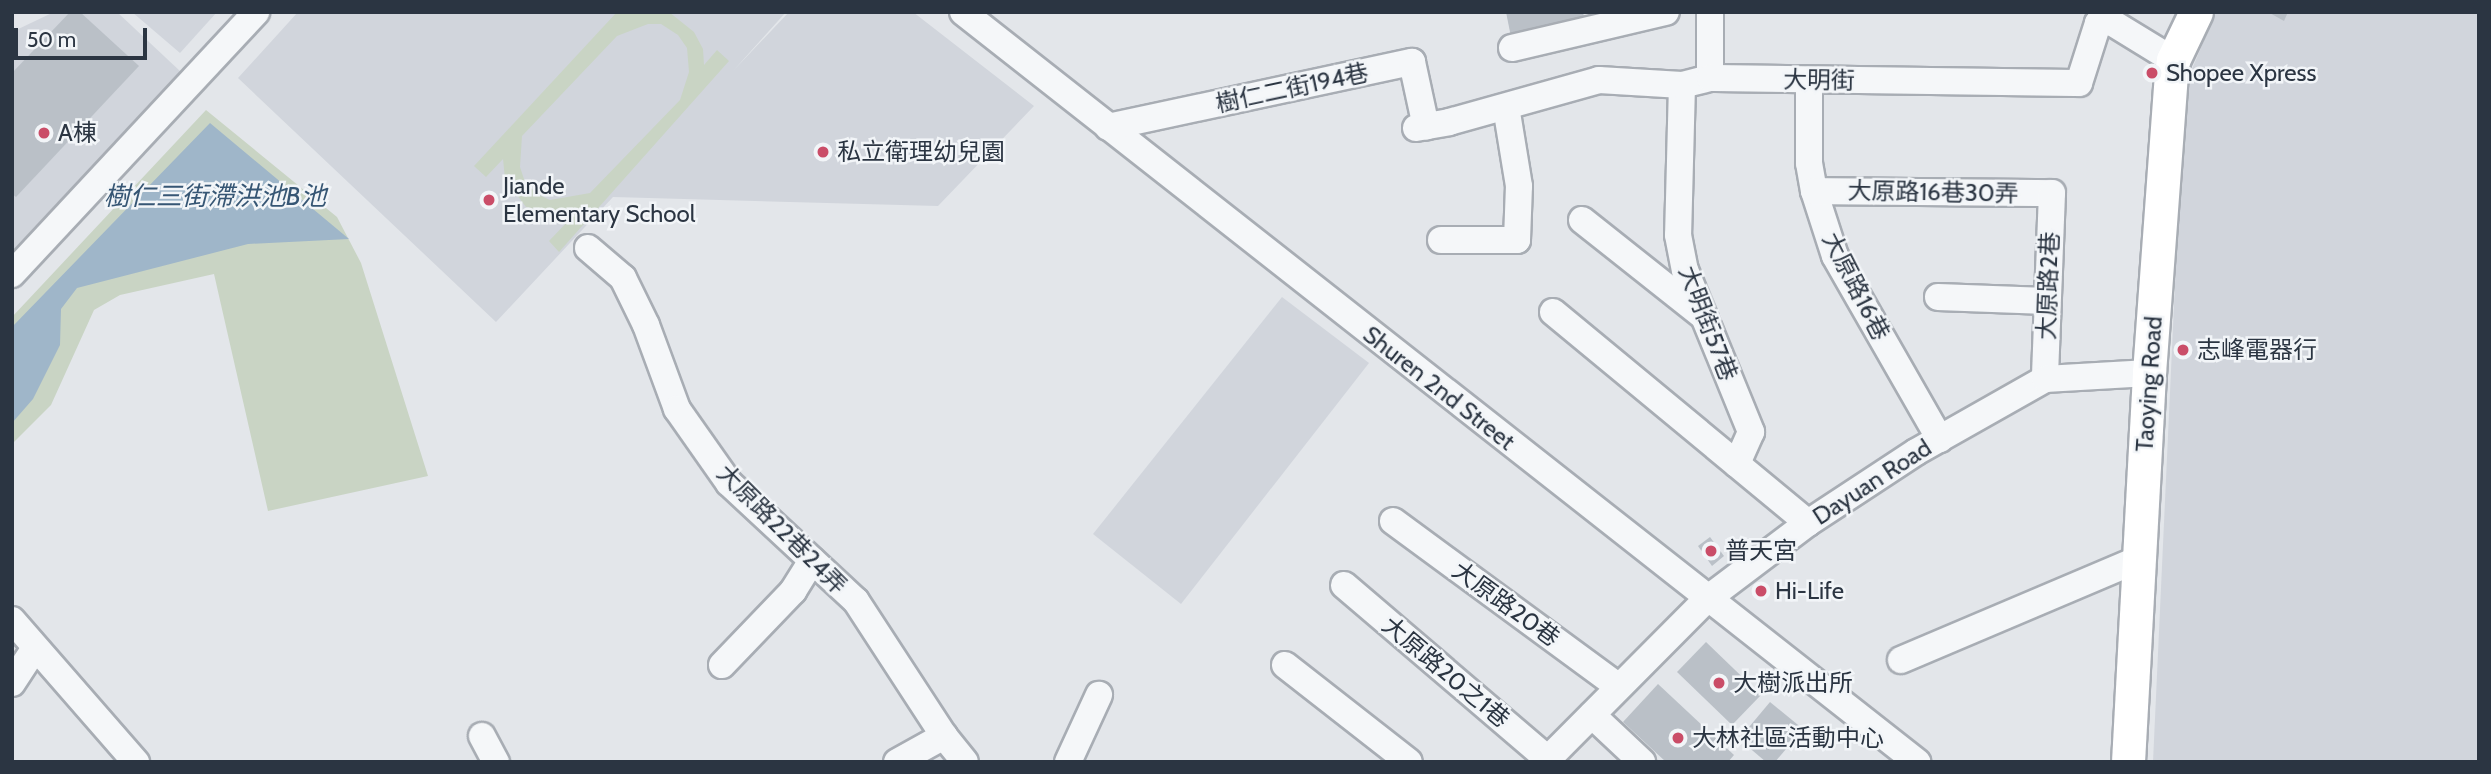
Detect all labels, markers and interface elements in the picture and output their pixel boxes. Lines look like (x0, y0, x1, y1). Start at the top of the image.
scale bar (18, 14, 150, 58)
text: 50 m (27, 27, 76, 52)
street label: 樹仁二街194巷 (1213, 58, 1371, 118)
place label: Shopee Xpress (2166, 59, 2316, 87)
street label: 大明街 (1783, 65, 1855, 95)
marker: Shopee Xpress (2144, 65, 2160, 81)
place label: A棟 (58, 119, 97, 147)
marker: A棟 (36, 125, 52, 141)
place label: 私立衛理幼兒園 (837, 138, 1005, 166)
marker: 私立衛理幼兒園 (815, 144, 831, 160)
place label: Jiande Elementary School (503, 172, 695, 228)
street label: 大原路16巷30弄 (1847, 176, 2019, 208)
water label: 樹仁三街滯洪池B池 (104, 181, 326, 213)
marker: Jiande Elementary School (481, 192, 497, 208)
street label: 大原路16巷 (1817, 227, 1895, 345)
street label: 大原路2巷 (2032, 231, 2064, 341)
street label: 大明街57巷 (1673, 261, 1743, 385)
street label: Taoying Road (2130, 315, 2168, 453)
street label: Shuren 2nd Street (1358, 320, 1520, 456)
place label: 志峰電器行 (2197, 336, 2317, 364)
marker: 志峰電器行 (2175, 342, 2191, 358)
street label: Dayuan Road (1807, 433, 1937, 531)
street label: 大原路22巷24弄 (711, 458, 853, 600)
place label: 普天宮 (1725, 537, 1797, 565)
marker: 普天宮 (1703, 543, 1719, 559)
street label: 大原路20巷 (1447, 556, 1565, 652)
place label: Hi-Life (1775, 577, 1844, 605)
marker: Hi-Life (1753, 583, 1769, 599)
street label: 大原路20之1巷 (1377, 610, 1515, 734)
place label: 大樹派出所 (1733, 669, 1853, 697)
marker: 大樹派出所 (1711, 675, 1727, 691)
place label: 大林社區活動中心 (1692, 724, 1884, 752)
marker: 大林社區活動中心 (1670, 730, 1686, 746)

